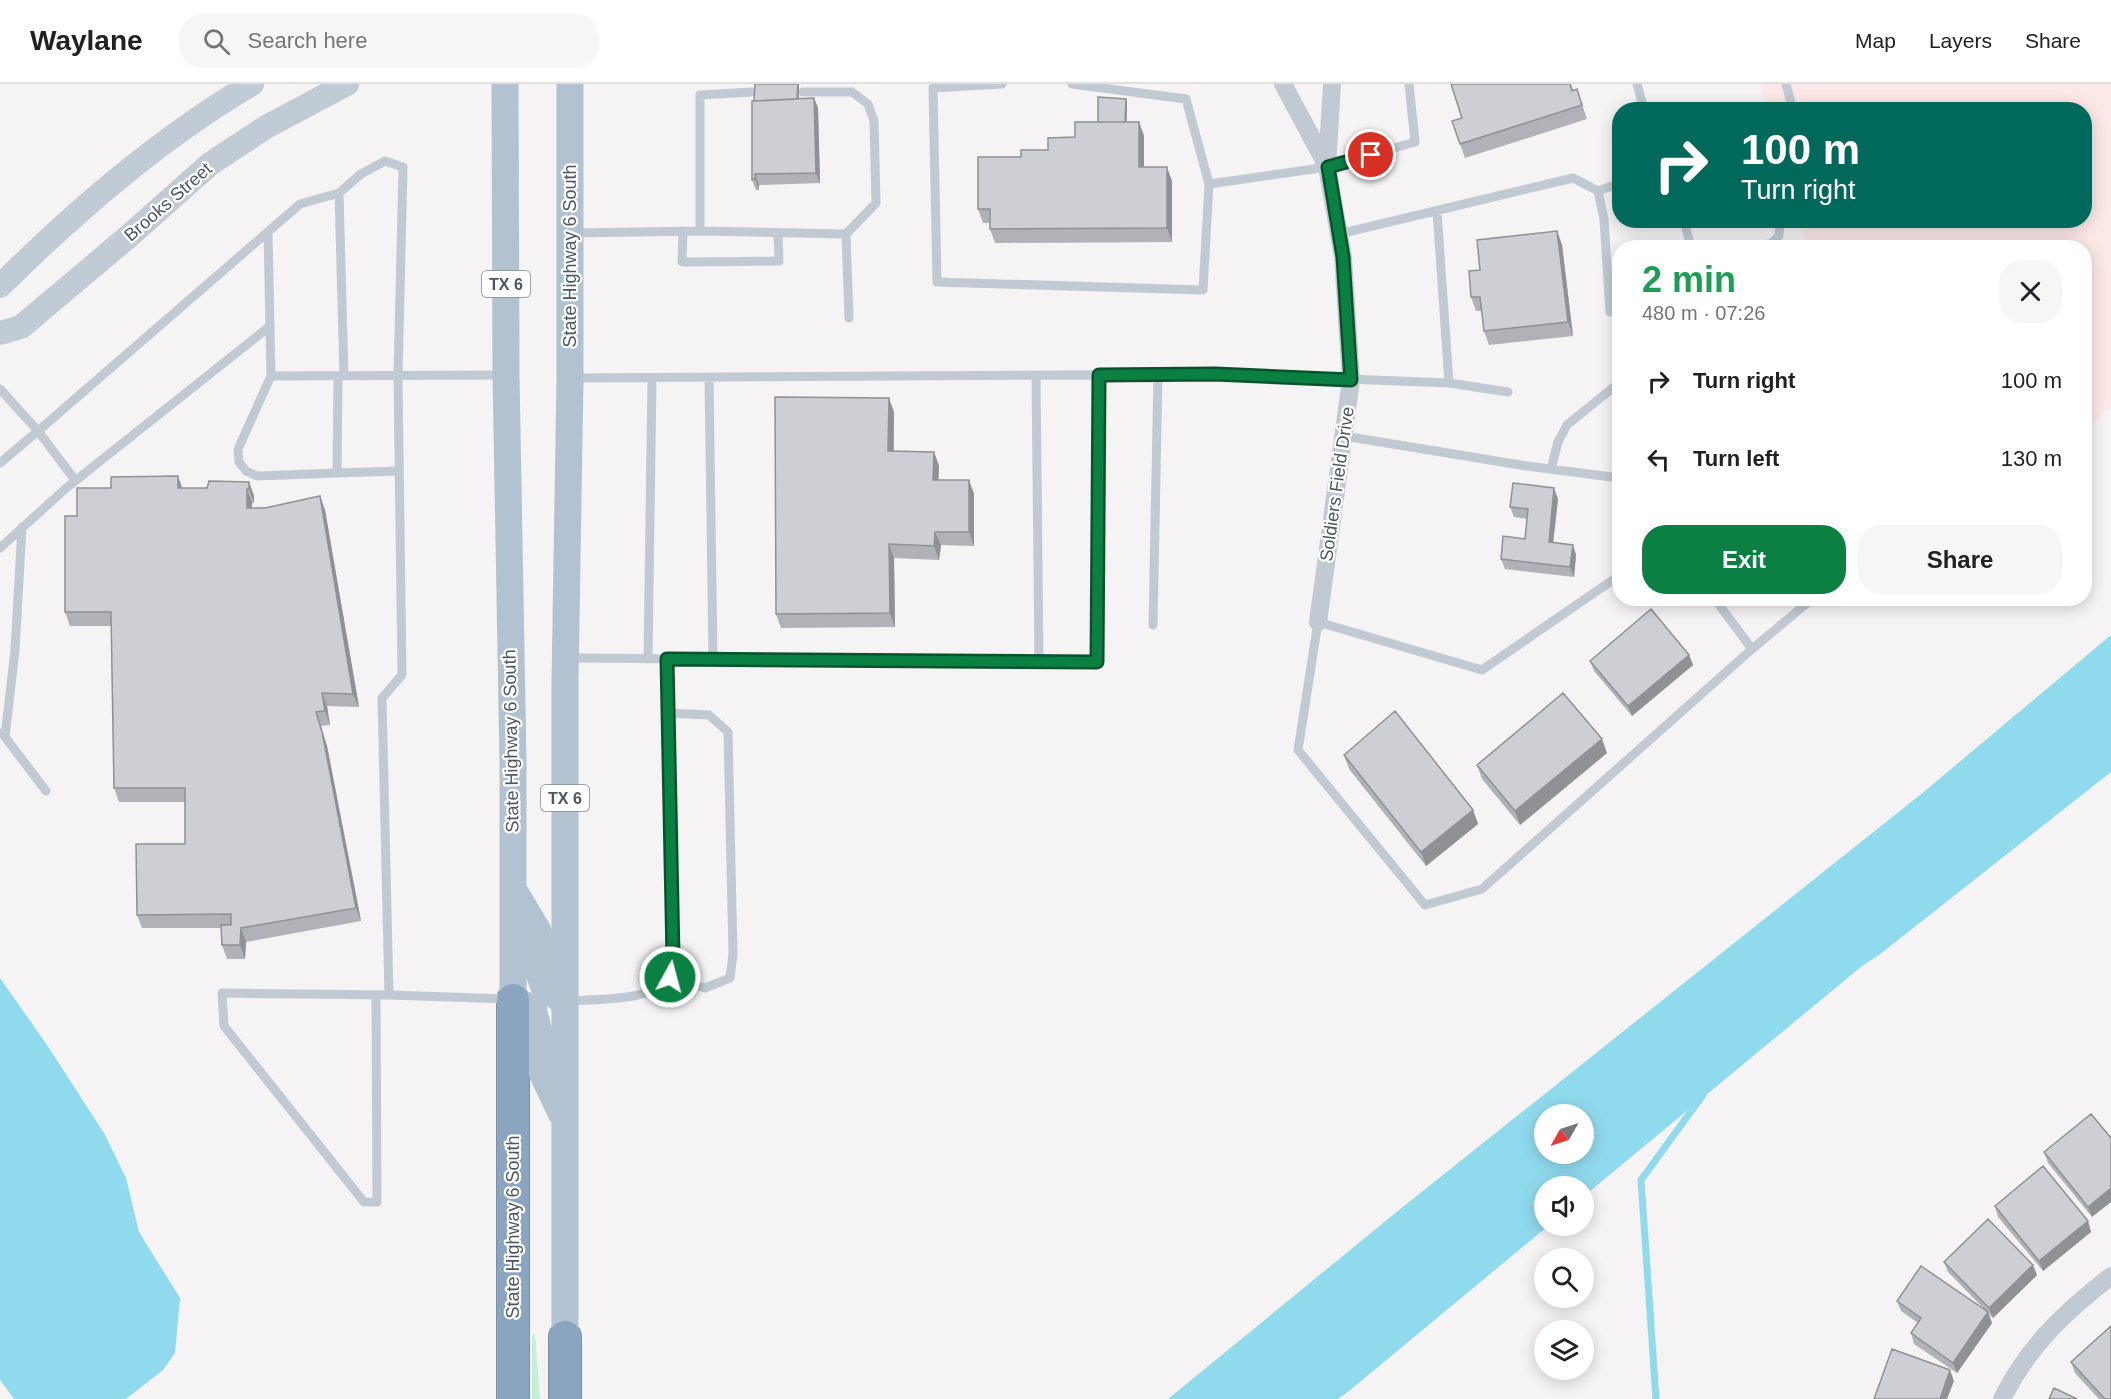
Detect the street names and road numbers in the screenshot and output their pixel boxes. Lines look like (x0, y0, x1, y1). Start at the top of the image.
street label: Brooks Street (120, 159, 216, 245)
street label: State Highway 6 South (560, 164, 580, 348)
road number: TX 6 (482, 271, 530, 297)
street label: Soldiers Field Drive (1316, 405, 1358, 563)
street label: State Highway 6 South (499, 649, 523, 833)
road number: TX 6 (541, 785, 589, 811)
street label: State Highway 6 South (503, 1135, 523, 1319)

